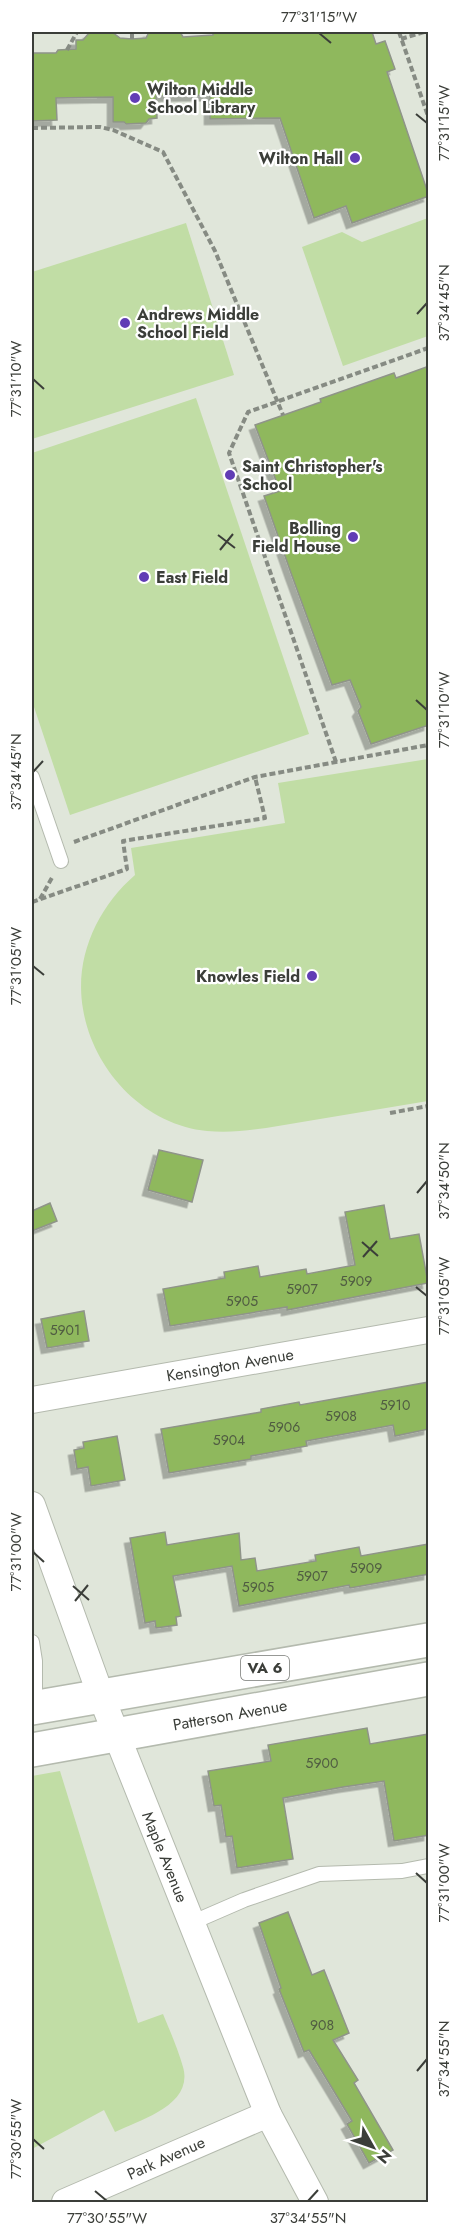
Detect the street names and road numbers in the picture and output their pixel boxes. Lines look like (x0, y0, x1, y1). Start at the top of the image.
street label: Kensington Avenue (165, 1342, 295, 1388)
road number: VA 6 (241, 1656, 289, 1680)
street label: Patterson Avenue (171, 1694, 289, 1736)
street label: Maple Avenue (136, 1808, 194, 1906)
street label: Park Avenue (123, 2131, 209, 2185)

